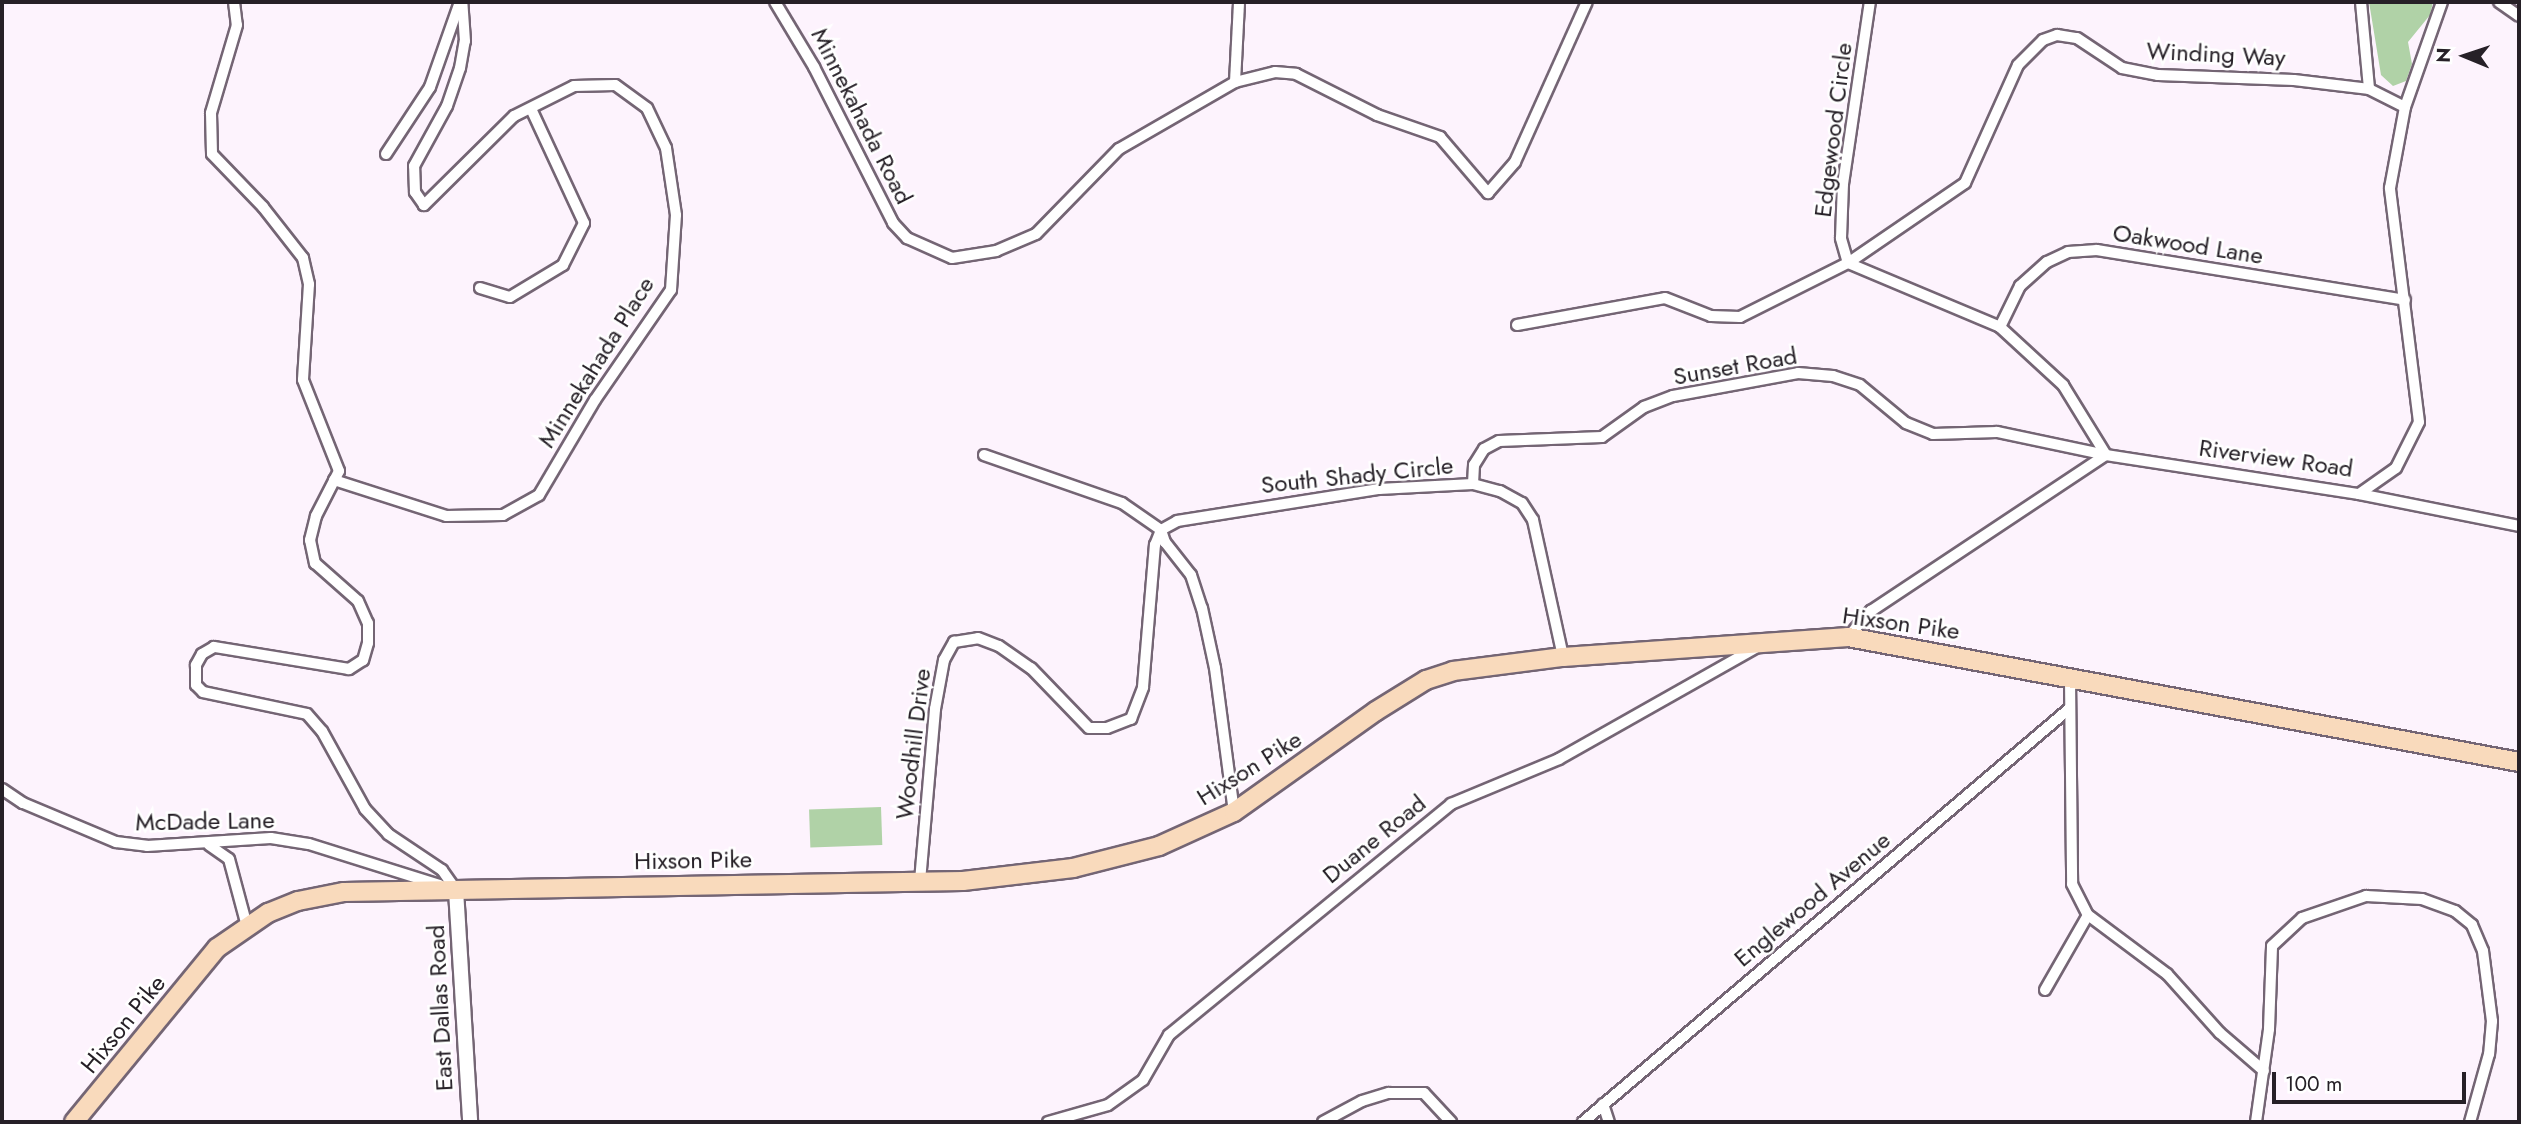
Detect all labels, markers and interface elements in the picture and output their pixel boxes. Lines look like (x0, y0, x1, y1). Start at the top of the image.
north arrow (2430, 21, 2500, 91)
street label: Minnekahada Road (805, 23, 919, 209)
street label: Winding Way (2146, 36, 2286, 72)
street label: Edgewood Circle (1808, 41, 1858, 219)
text: N (2430, 47, 2457, 63)
street label: Oakwood Lane (2111, 218, 2265, 270)
street label: Minnekahada Place (532, 271, 660, 453)
street label: Sunset Road (1671, 341, 1799, 391)
street label: Riverview Road (2197, 433, 2355, 483)
street label: South Shady Circle (1259, 451, 1455, 499)
street label: Hixson Pike (1841, 601, 1961, 645)
street label: Woodhill Drive (889, 667, 937, 821)
street label: Hixson Pike (1191, 725, 1307, 811)
street label: Duane Road (1317, 789, 1431, 889)
street label: McDade Lane (135, 805, 275, 837)
street label: Englewood Avenue (1728, 825, 1896, 973)
street label: Hixson Pike (634, 845, 752, 875)
street label: East Dallas Road (421, 924, 459, 1092)
street label: Hixson Pike (75, 969, 171, 1079)
scale bar (2276, 1058, 2470, 1102)
text: 100 m (2285, 1069, 2342, 1099)

